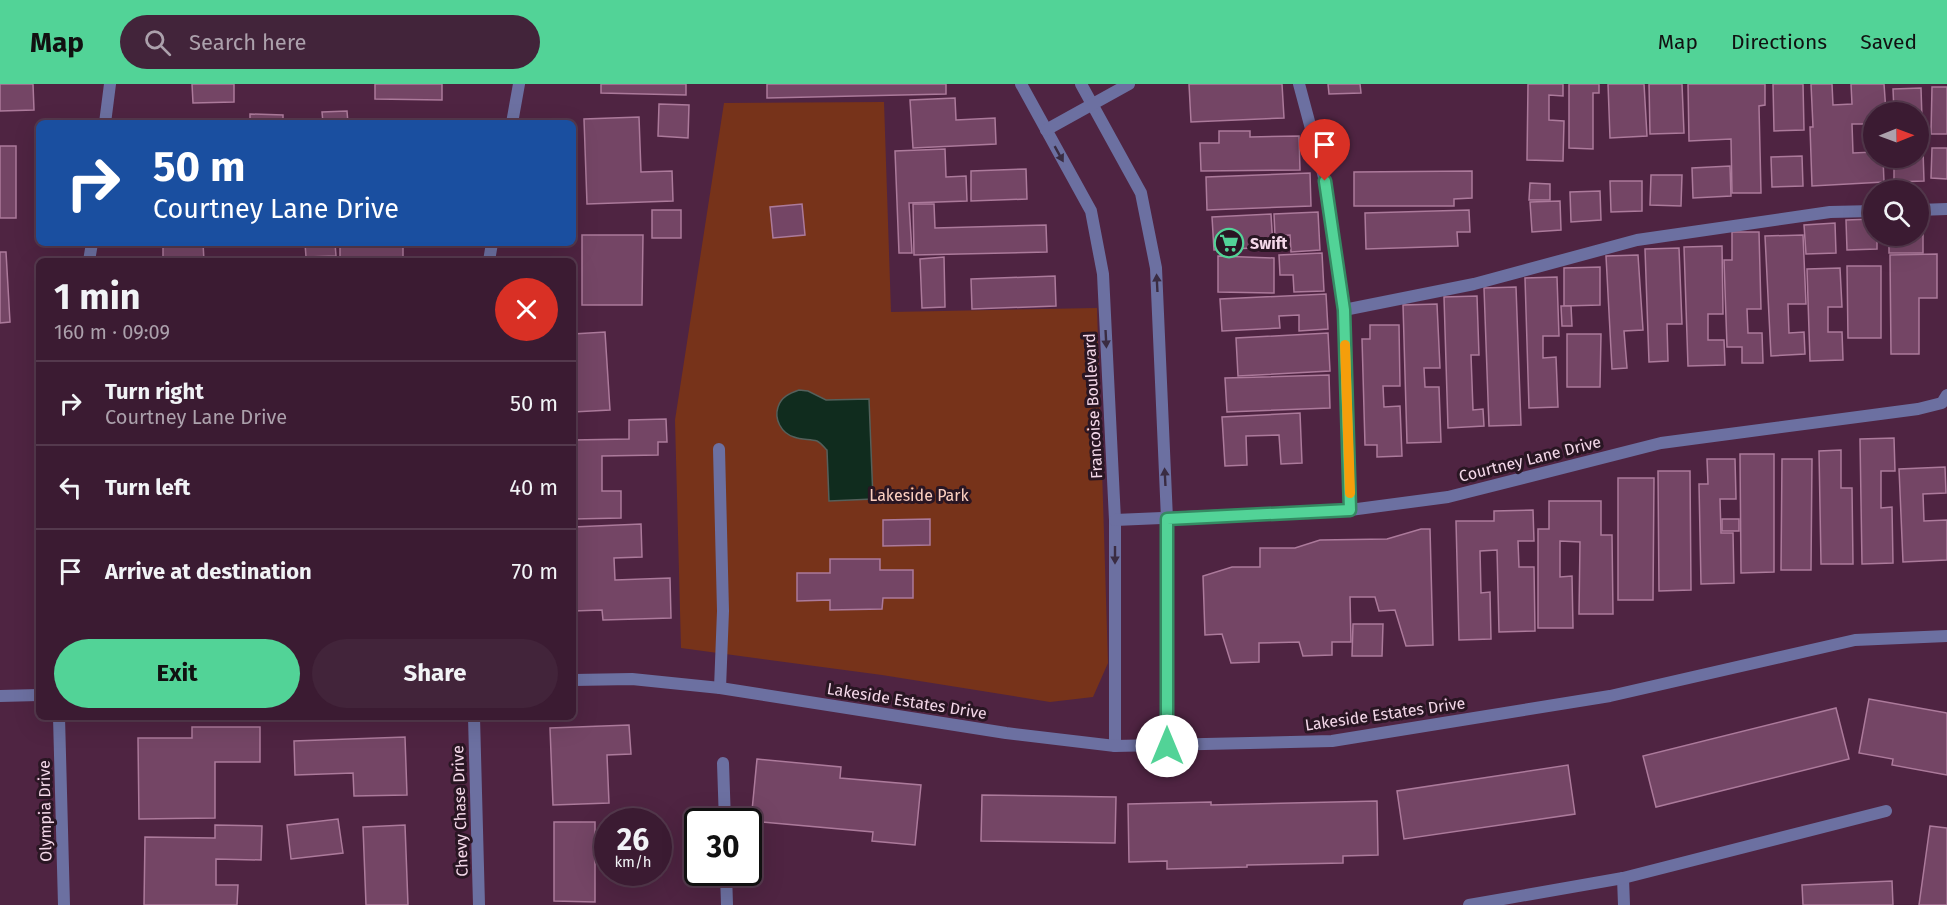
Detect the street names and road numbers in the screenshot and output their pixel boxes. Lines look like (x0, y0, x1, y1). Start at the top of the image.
street label: Francoise Boulevard (1080, 333, 1106, 479)
street label: Courtney Lane Drive (1457, 432, 1603, 486)
street label: Lakeside Estates Drive (826, 679, 988, 723)
street label: Lakeside Estates Drive (1304, 693, 1466, 735)
street label: Chevy Chase Drive (448, 745, 472, 877)
street label: Olympia Drive (35, 760, 55, 862)

